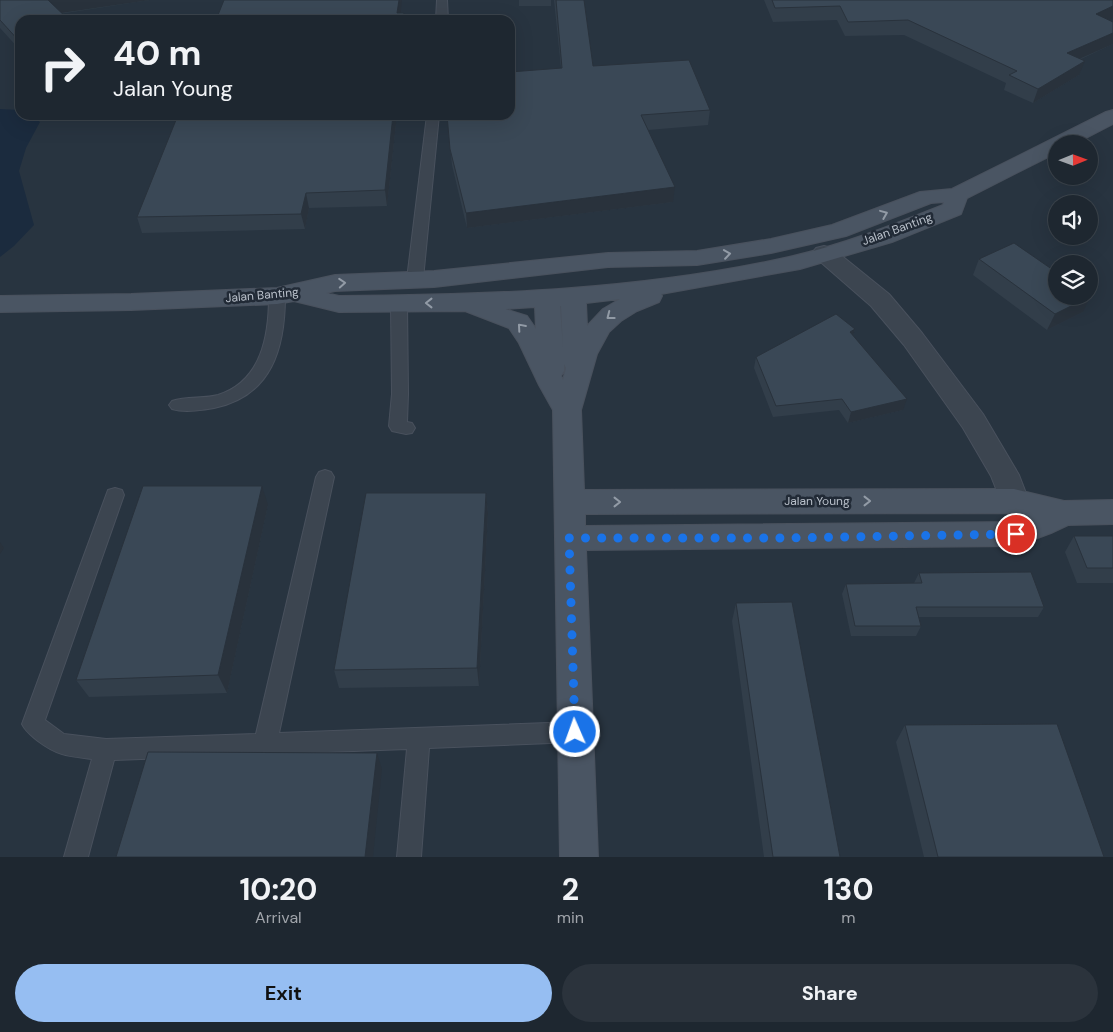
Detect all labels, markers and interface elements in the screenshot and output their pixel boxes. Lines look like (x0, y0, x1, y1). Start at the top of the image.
text: 40 m (113, 30, 202, 76)
icon: right (30, 35, 95, 100)
text: Jalan Young (113, 74, 233, 103)
north arrow (1048, 135, 1098, 185)
map controls (1048, 135, 1098, 305)
button: sound (1048, 195, 1098, 245)
street label: Jalan Banting (860, 209, 935, 249)
one-way arrow (879, 209, 888, 220)
one-way arrow (723, 249, 731, 259)
button: layers (1048, 255, 1098, 305)
one-way arrow (338, 278, 346, 289)
street label: Jalan Banting (225, 284, 300, 306)
one-way arrow (425, 298, 432, 308)
one-way arrow (607, 310, 616, 318)
one-way arrow (517, 324, 526, 333)
street label: Jalan Young (784, 493, 850, 509)
one-way arrow (863, 496, 871, 506)
one-way arrow (613, 497, 621, 507)
pin (995, 513, 1037, 555)
icon: arrive (1002, 520, 1030, 548)
position arrow (548, 705, 600, 757)
text: 10:20 (239, 870, 317, 909)
text: 2 (562, 870, 579, 909)
text: 130 (823, 870, 874, 909)
text: Arrival (255, 907, 302, 928)
text: min (557, 907, 584, 928)
text: m (841, 907, 856, 928)
button: Exit (15, 964, 552, 1022)
button: Share (562, 964, 1098, 1022)

